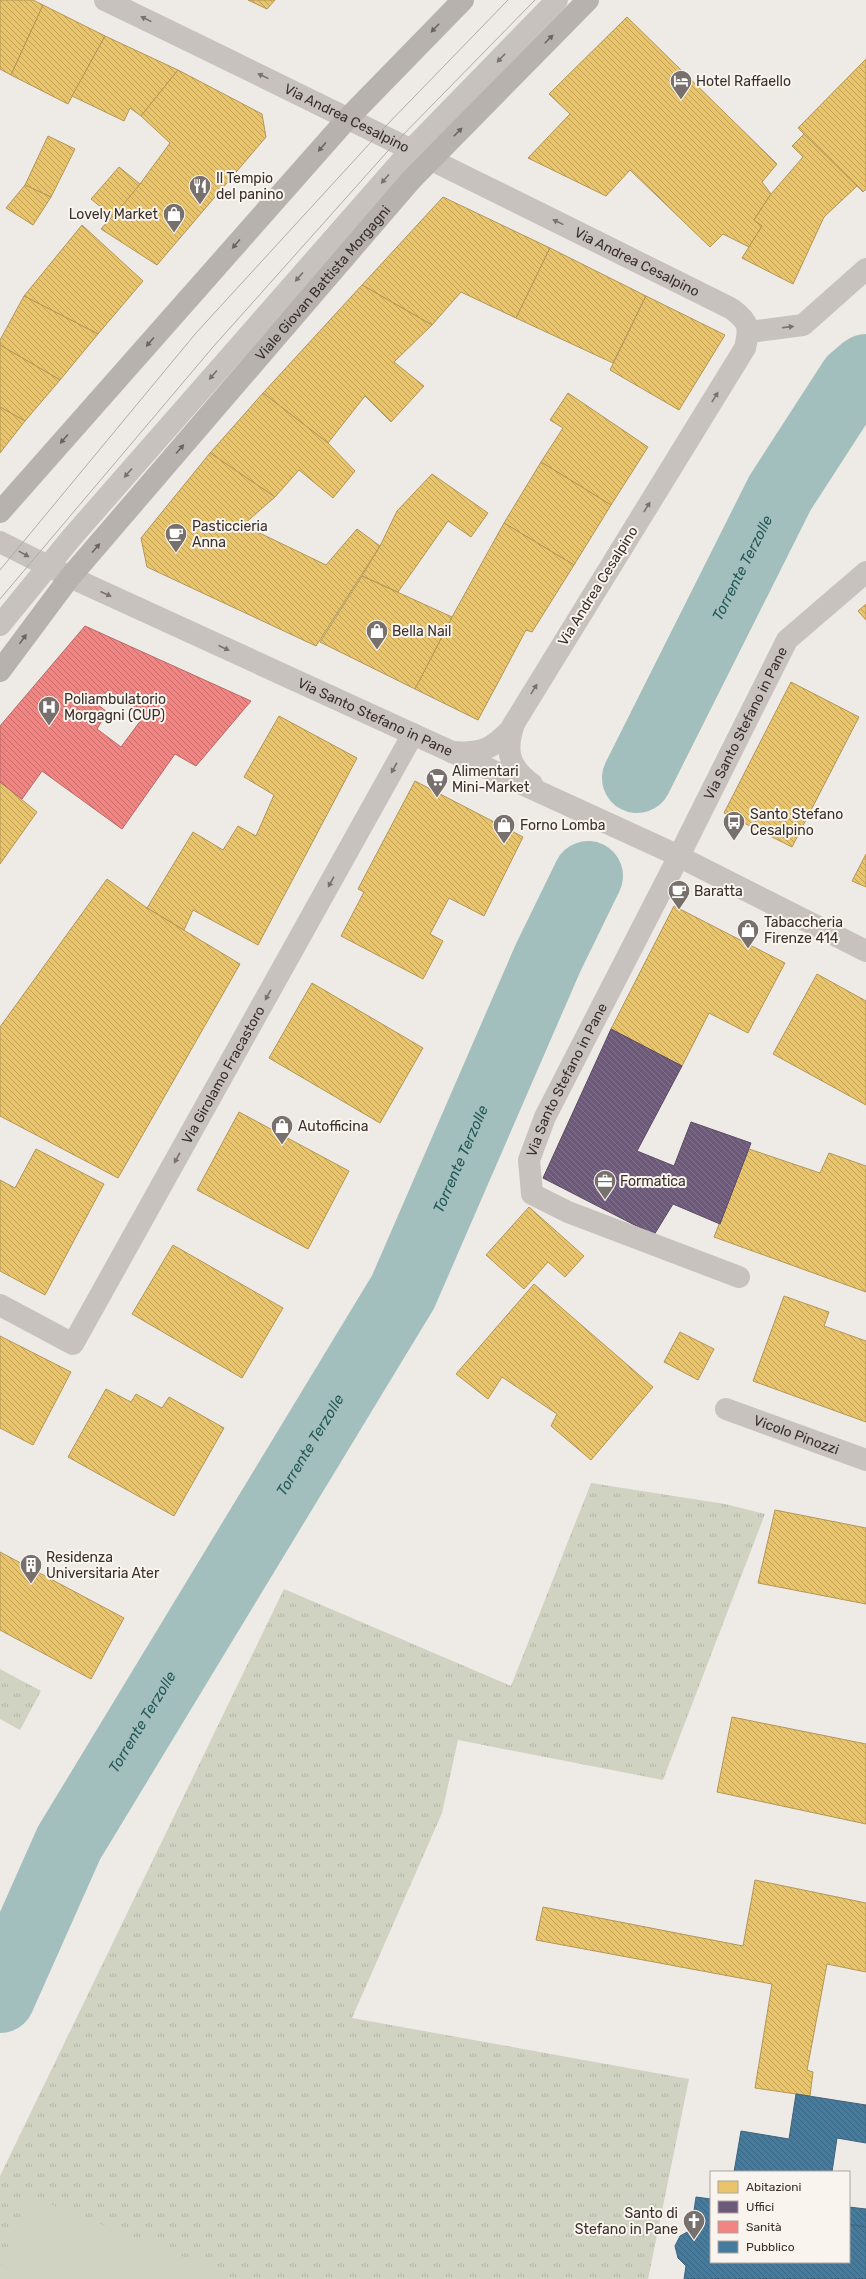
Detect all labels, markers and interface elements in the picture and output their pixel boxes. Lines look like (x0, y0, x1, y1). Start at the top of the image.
one-way arrow (140, 16, 151, 22)
one-way arrow (431, 23, 440, 33)
one-way arrow (544, 34, 554, 44)
one-way arrow (496, 53, 506, 63)
hotel icon: Hotel Raffaello (668, 68, 694, 101)
one-way arrow (257, 73, 269, 79)
place label: Hotel Raffaello (696, 73, 791, 90)
street label: Via Andrea Cesalpino (281, 80, 412, 156)
one-way arrow (453, 127, 463, 137)
one-way arrow (318, 142, 327, 152)
place label: Il Tempio del panino (216, 170, 283, 203)
restaurant icon: Il Tempio del panino (187, 173, 213, 206)
one-way arrow (381, 175, 390, 184)
shop icon: Lovely Market (161, 201, 187, 234)
street label: Viale Giovan Battista Morgagni (252, 202, 394, 364)
place label: Lovely Market (69, 206, 159, 223)
one-way arrow (552, 219, 564, 225)
street label: Via Andrea Cesalpino (572, 223, 702, 300)
one-way arrow (232, 240, 241, 249)
one-way arrow (295, 272, 304, 282)
one-way arrow (782, 324, 794, 330)
one-way arrow (145, 337, 155, 347)
one-way arrow (209, 369, 218, 380)
one-way arrow (712, 391, 719, 402)
one-way arrow (60, 435, 69, 444)
one-way arrow (176, 444, 185, 454)
one-way arrow (124, 468, 133, 477)
one-way arrow (643, 502, 651, 512)
water label: Torrente Terzolle (708, 512, 777, 624)
place label: Pasticcieria Anna (192, 518, 268, 551)
cafe icon: Pasticcieria Anna (163, 521, 189, 554)
street label: Via Andrea Cesalpino (554, 523, 642, 649)
one-way arrow (91, 542, 100, 553)
one-way arrow (18, 551, 30, 557)
one-way arrow (100, 591, 111, 597)
shop icon: Bella Nail (364, 618, 390, 651)
place label: Bella Nail (392, 623, 451, 640)
one-way arrow (19, 634, 27, 645)
street label: Via Santo Stefano in Pane (700, 644, 791, 803)
one-way arrow (218, 645, 230, 651)
street label: Via Santo Stefano in Pane (295, 674, 456, 760)
one-way arrow (531, 683, 538, 695)
place label: Poliambulatorio Morgagni (CUP) (64, 691, 166, 724)
hospital icon: Poliambulatorio Morgagni (CUP) (36, 694, 62, 727)
one-way arrow (391, 762, 398, 774)
place label: Alimentari Mini-Market (452, 763, 530, 796)
supermarket icon: Alimentari Mini-Market (424, 766, 450, 799)
place label: Santo Stefano Cesalpino (750, 806, 843, 839)
bus stop icon: Santo Stefano Cesalpino (721, 809, 747, 842)
shop icon: Forno Lomba (491, 812, 517, 845)
place label: Forno Lomba (520, 817, 606, 834)
one-way arrow (328, 876, 334, 888)
cafe icon: Baratta (666, 878, 692, 911)
place label: Baratta (694, 883, 743, 900)
place label: Tabaccheria Firenze 414 (764, 914, 843, 947)
shop icon: Tabaccheria Firenze 414 (735, 917, 761, 950)
one-way arrow (264, 989, 271, 1001)
street label: Via Santo Stefano in Pane (523, 1000, 611, 1159)
street label: Via Girolamo Fracastoro (178, 1003, 268, 1147)
water label: Torrente Terzolle (430, 1102, 492, 1215)
shop icon: Autofficina (269, 1113, 295, 1146)
place label: Autofficina (298, 1118, 368, 1135)
one-way arrow (174, 1152, 181, 1164)
office icon: Formatica (592, 1168, 618, 1201)
place label: Formatica (620, 1173, 686, 1190)
water label: Torrente Terzolle (273, 1391, 348, 1499)
street label: Vicolo Pinozzi (751, 1411, 842, 1458)
place label: Residenza Universitaria Ater (46, 1549, 160, 1582)
building icon: Residenza Universitaria Ater (18, 1552, 44, 1585)
water label: Torrente Terzolle (105, 1668, 180, 1776)
legend (710, 2171, 850, 2263)
text: Abitazioni (746, 2180, 802, 2194)
text: Uffici (746, 2200, 774, 2214)
place label: Santo di Stefano in Pane (575, 2205, 678, 2238)
church icon: Santo di Stefano in Pane (681, 2208, 707, 2241)
text: Sanità (746, 2220, 782, 2234)
text: Pubblico (746, 2240, 795, 2254)

